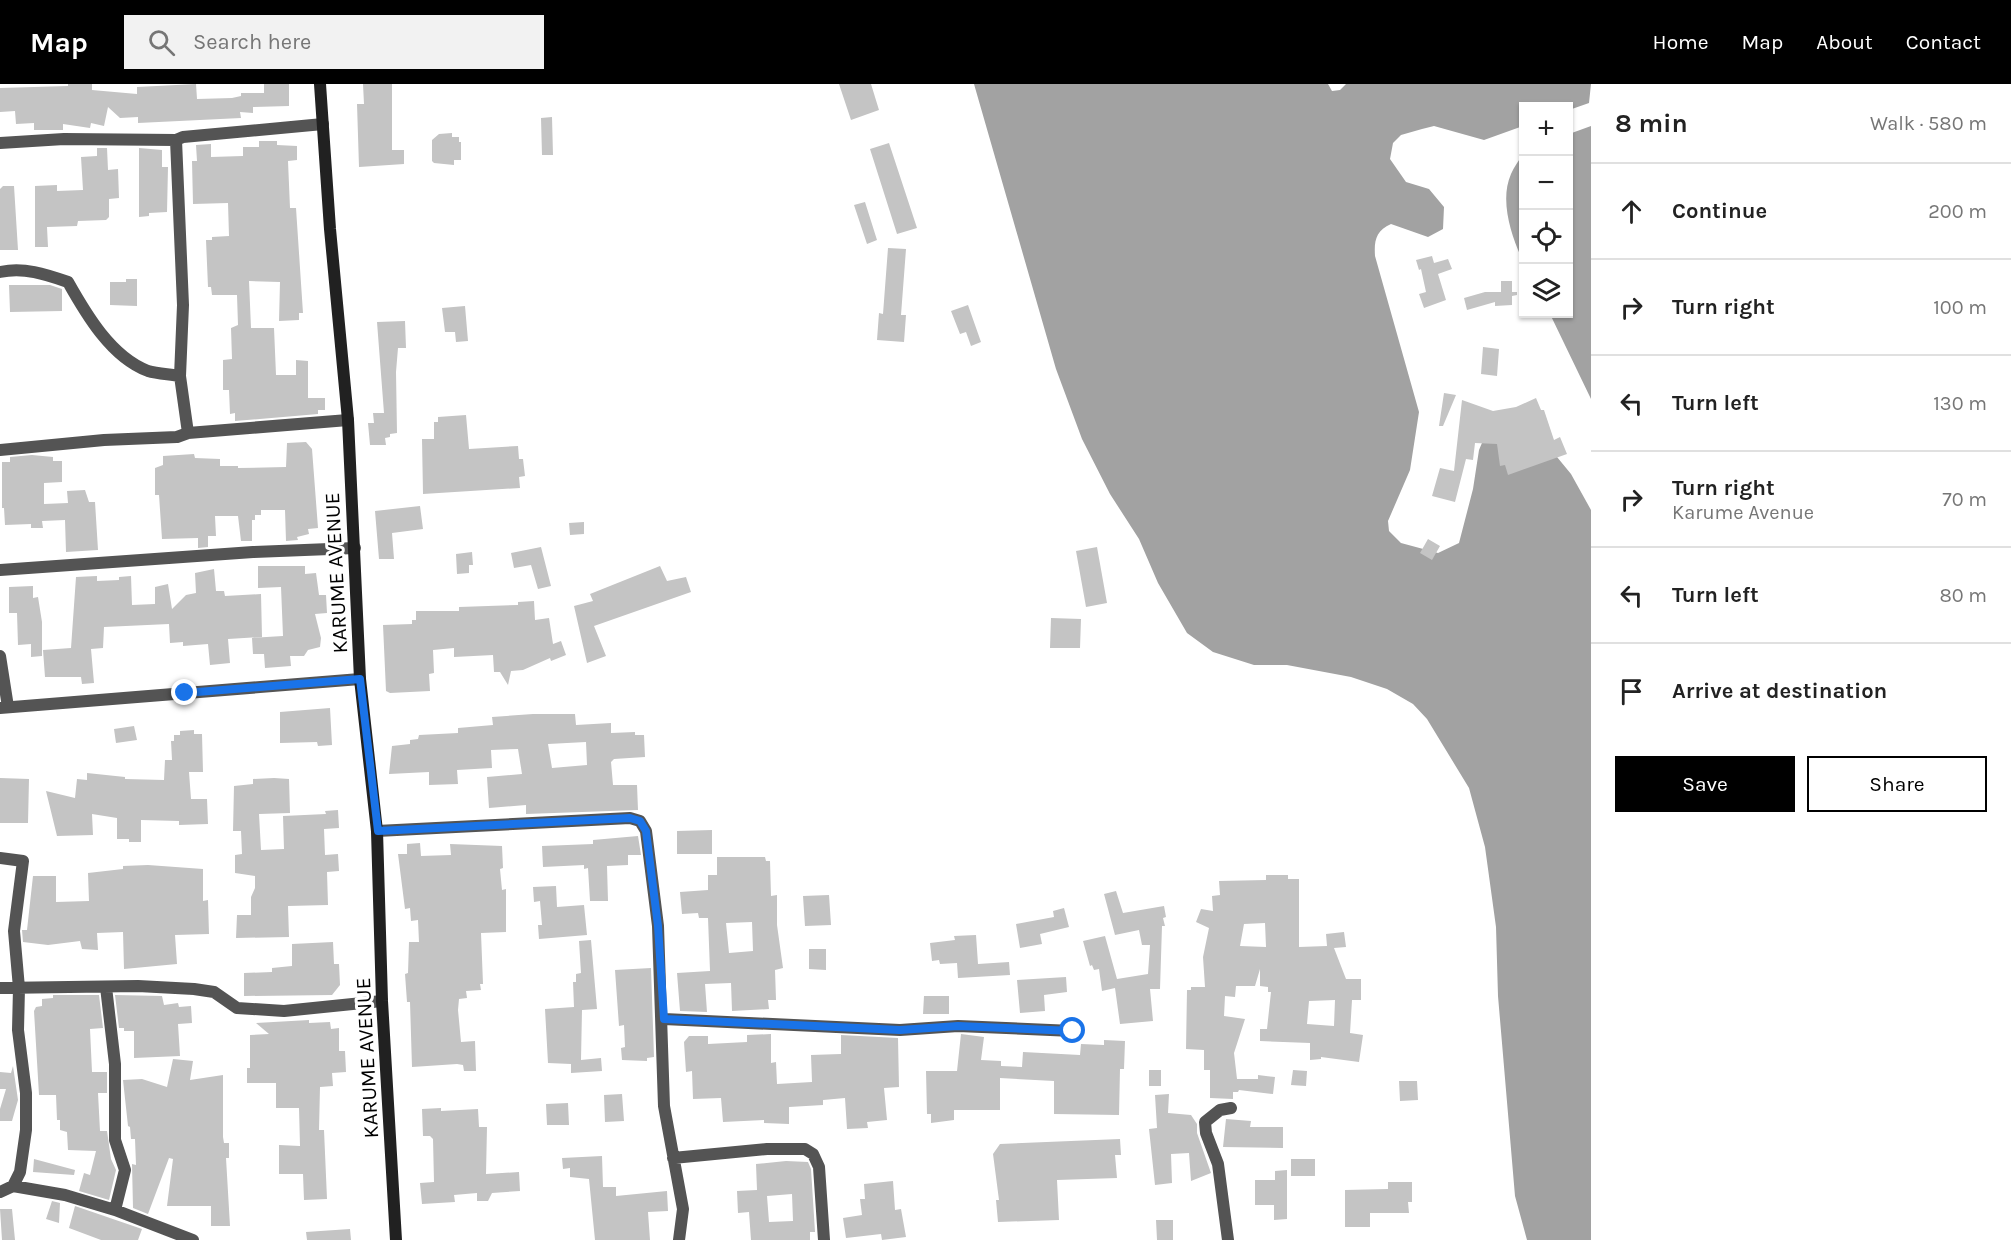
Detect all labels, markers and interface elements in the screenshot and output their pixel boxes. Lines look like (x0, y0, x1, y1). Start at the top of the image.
search box (124, 15, 544, 69)
text: Map (30, 26, 88, 59)
icon: search (145, 26, 178, 59)
text: Search here (193, 29, 311, 55)
text: Home (1653, 30, 1709, 54)
text: Map (1742, 30, 1783, 54)
text: About (1816, 30, 1873, 54)
text: Contact (1906, 30, 1981, 54)
map controls (1519, 102, 1573, 318)
button: + (1519, 102, 1573, 156)
text: 8 min (1615, 108, 1688, 139)
text: Walk · 580 m (1870, 112, 1987, 135)
button: − (1519, 156, 1573, 210)
icon: ahead (1615, 195, 1648, 228)
text: Continue (1672, 198, 1767, 224)
text: 200 m (1928, 200, 1987, 223)
button: locate (1519, 210, 1573, 264)
button: layers (1519, 264, 1573, 318)
icon: right (1615, 291, 1648, 324)
text: Turn right (1672, 294, 1775, 320)
text: 100 m (1933, 296, 1987, 319)
icon: left (1615, 387, 1648, 420)
text: Turn left (1672, 390, 1759, 416)
text: 130 m (1933, 392, 1987, 415)
text: Turn right (1672, 475, 1775, 501)
icon: right (1615, 483, 1648, 516)
text: 70 m (1942, 488, 1987, 511)
street label: KARUME AVENUE (320, 492, 352, 654)
text: Karume Avenue (1672, 501, 1814, 524)
icon: left (1615, 579, 1648, 612)
text: Turn left (1672, 582, 1759, 608)
text: 80 m (1939, 584, 1987, 607)
icon: arrive (1615, 675, 1648, 708)
text: Arrive at destination (1672, 678, 1887, 704)
route end (171, 679, 197, 705)
button: Save (1615, 756, 1795, 812)
button: Share (1807, 756, 1987, 812)
street label: KARUME AVENUE (351, 977, 383, 1139)
route start (1059, 1017, 1085, 1043)

